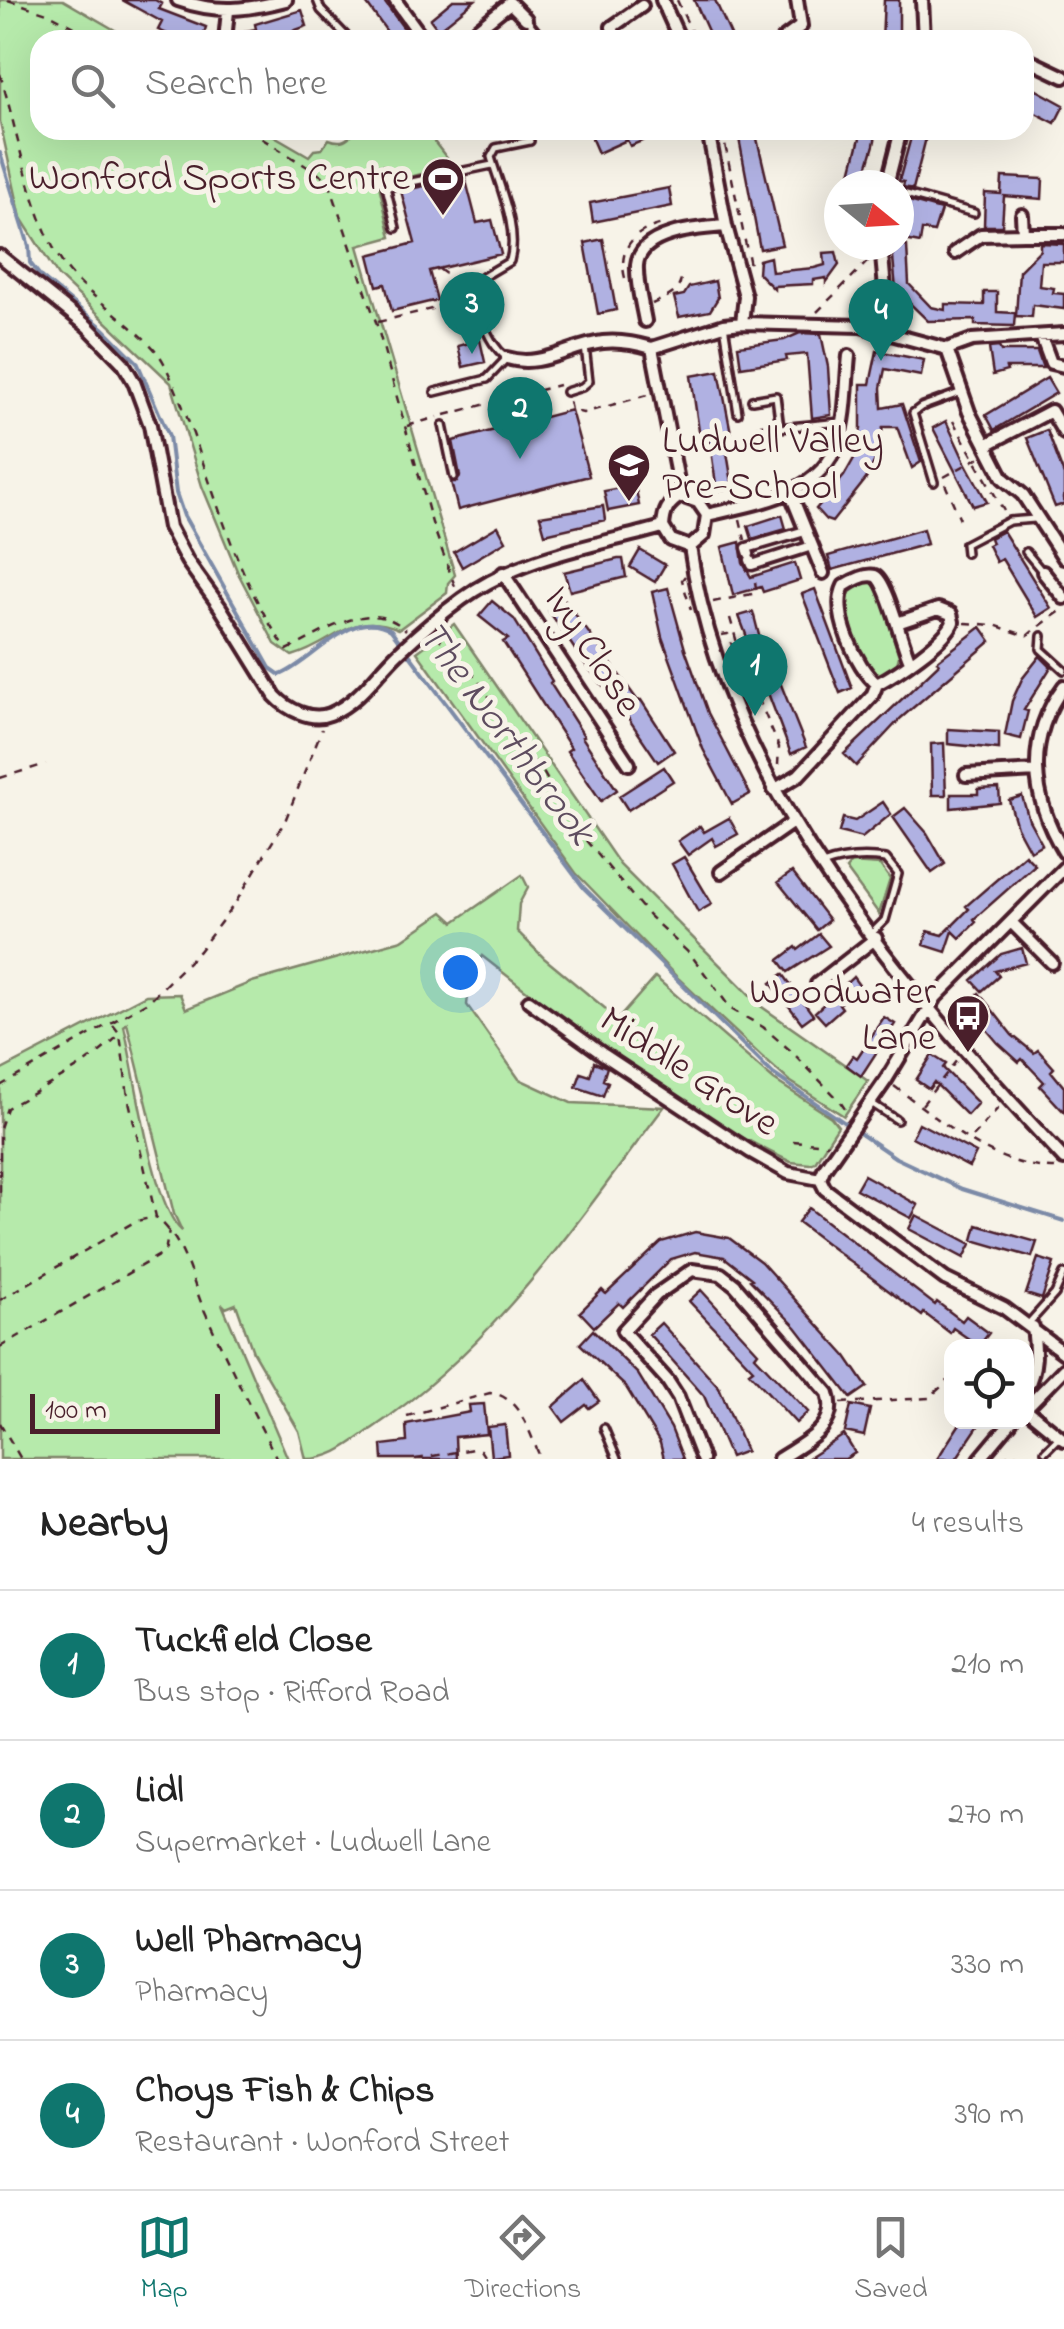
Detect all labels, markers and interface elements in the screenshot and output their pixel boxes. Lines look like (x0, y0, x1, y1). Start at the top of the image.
search box (30, 30, 1034, 140)
text: Search here (145, 57, 327, 113)
icon: search (65, 58, 120, 113)
place label: Wonford Sports Centre (29, 150, 410, 209)
sports icon: Wonford Sports Centre (420, 156, 466, 217)
north arrow (824, 170, 914, 260)
pin: 3 (440, 272, 504, 354)
pin: 4 (848, 278, 914, 361)
pin: 2 (488, 376, 552, 459)
place label: Ludwell Valley Pre-School (662, 413, 884, 518)
school or university icon: Ludwell Valley Pre-School (606, 442, 652, 503)
street label: Ivy Close (527, 575, 655, 729)
water label: The Northbrook (400, 609, 611, 860)
pin: 1 (722, 634, 788, 716)
your location (435, 947, 486, 998)
place label: Woodwater Lane (749, 964, 937, 1069)
street label: Middle Grove (586, 993, 790, 1153)
bus stop icon: Woodwater Lane (945, 993, 991, 1054)
map controls (944, 1339, 1034, 1429)
button: locate (944, 1339, 1034, 1429)
scale bar (30, 1389, 220, 1434)
text: 100 m (45, 1391, 107, 1432)
text: Nearby (40, 1494, 168, 1555)
text: 4 results (912, 1501, 1024, 1548)
text: Tuckfield Close (135, 1614, 372, 1670)
text: 1 (67, 1642, 78, 1689)
text: 210 m (951, 1642, 1024, 1689)
text: Bus stop · Rifford Road (135, 1670, 450, 1717)
text: Lidl (135, 1764, 184, 1820)
text: 2 (65, 1792, 80, 1839)
text: 270 m (948, 1792, 1024, 1839)
text: Supermarket · Ludwell Lane (135, 1820, 491, 1867)
text: Well Pharmacy (135, 1914, 362, 1970)
text: 3 (66, 1942, 79, 1989)
text: 330 m (951, 1942, 1024, 1989)
text: Pharmacy (135, 1970, 268, 2017)
text: Choys Fish & Chips (135, 2064, 435, 2120)
text: 4 (66, 2092, 79, 2139)
text: 390 m (954, 2092, 1024, 2139)
text: Restaurant · Wonford Street (135, 2120, 509, 2167)
tab: Map (137, 2210, 192, 2311)
tab: Directions (465, 2210, 581, 2311)
tab: Saved (854, 2210, 927, 2311)

